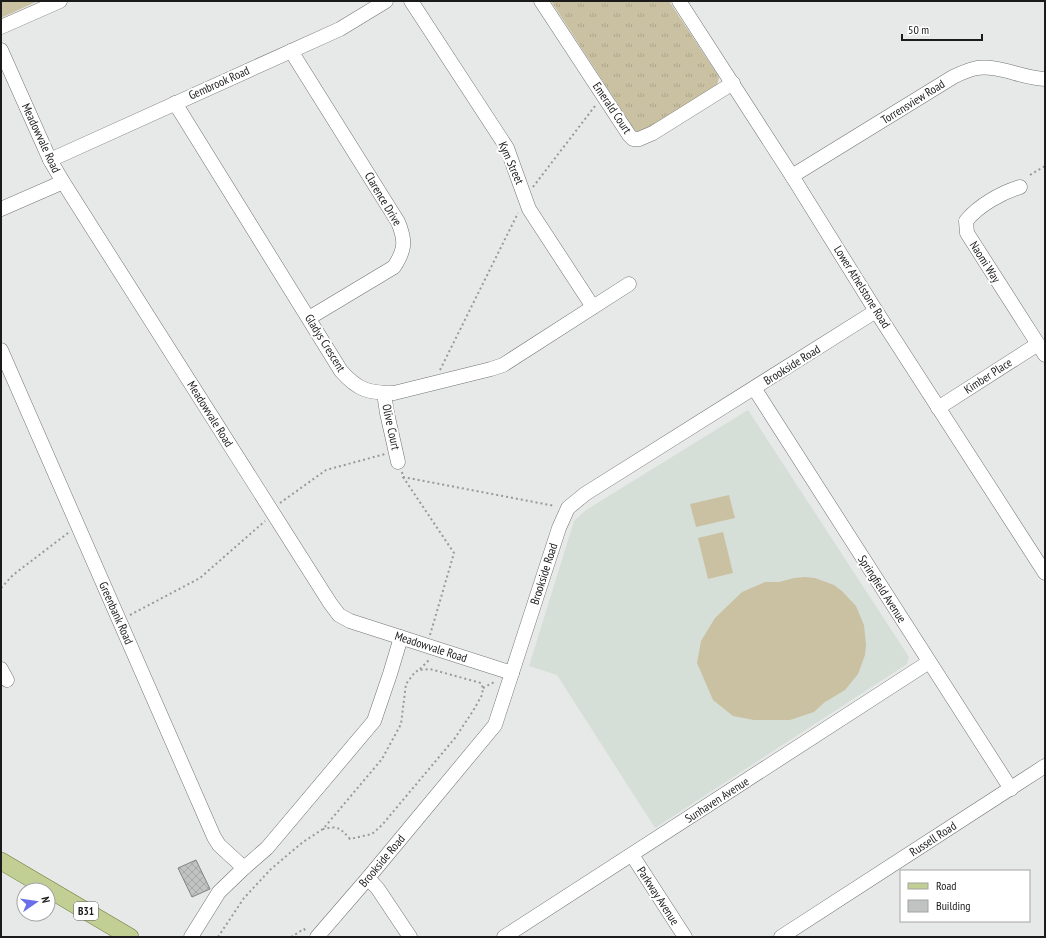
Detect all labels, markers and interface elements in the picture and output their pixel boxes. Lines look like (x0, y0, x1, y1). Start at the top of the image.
scale bar (902, 16, 982, 42)
text: 50 m (908, 22, 929, 37)
street label: Gembrook Road (186, 62, 252, 103)
street label: Torrensview Road (878, 76, 947, 127)
street label: Emerald Court (590, 79, 636, 137)
street label: Meadowvale Road (19, 101, 64, 175)
street label: Kym Street (495, 139, 528, 187)
street label: Clarence Drive (362, 169, 405, 228)
street label: Naomi Way (967, 238, 1004, 286)
street label: Lower Athelstone Road (831, 243, 894, 331)
street label: Gladys Crescent (302, 311, 349, 375)
street label: Brookside Road (761, 341, 823, 388)
street label: Kimber Place (961, 354, 1015, 397)
street label: Meadowvale Road (184, 378, 237, 450)
street label: Olive Court (379, 403, 404, 452)
street label: Brookside Road (527, 541, 561, 607)
street label: Springfield Avenue (855, 552, 910, 625)
street label: Greenbank Road (96, 579, 137, 646)
street label: Meadowvale Road (393, 628, 469, 665)
street label: Sunhaven Avenue (682, 773, 752, 826)
street label: Russell Road (907, 818, 959, 859)
street label: Brookside Road (355, 831, 408, 890)
street label: Parkway Avenue (634, 864, 683, 928)
legend (900, 870, 1030, 922)
text: Road (936, 878, 956, 893)
north arrow (16, 882, 56, 922)
text: N (38, 895, 53, 904)
text: Building (936, 898, 971, 913)
road number: B31 (74, 902, 98, 920)

